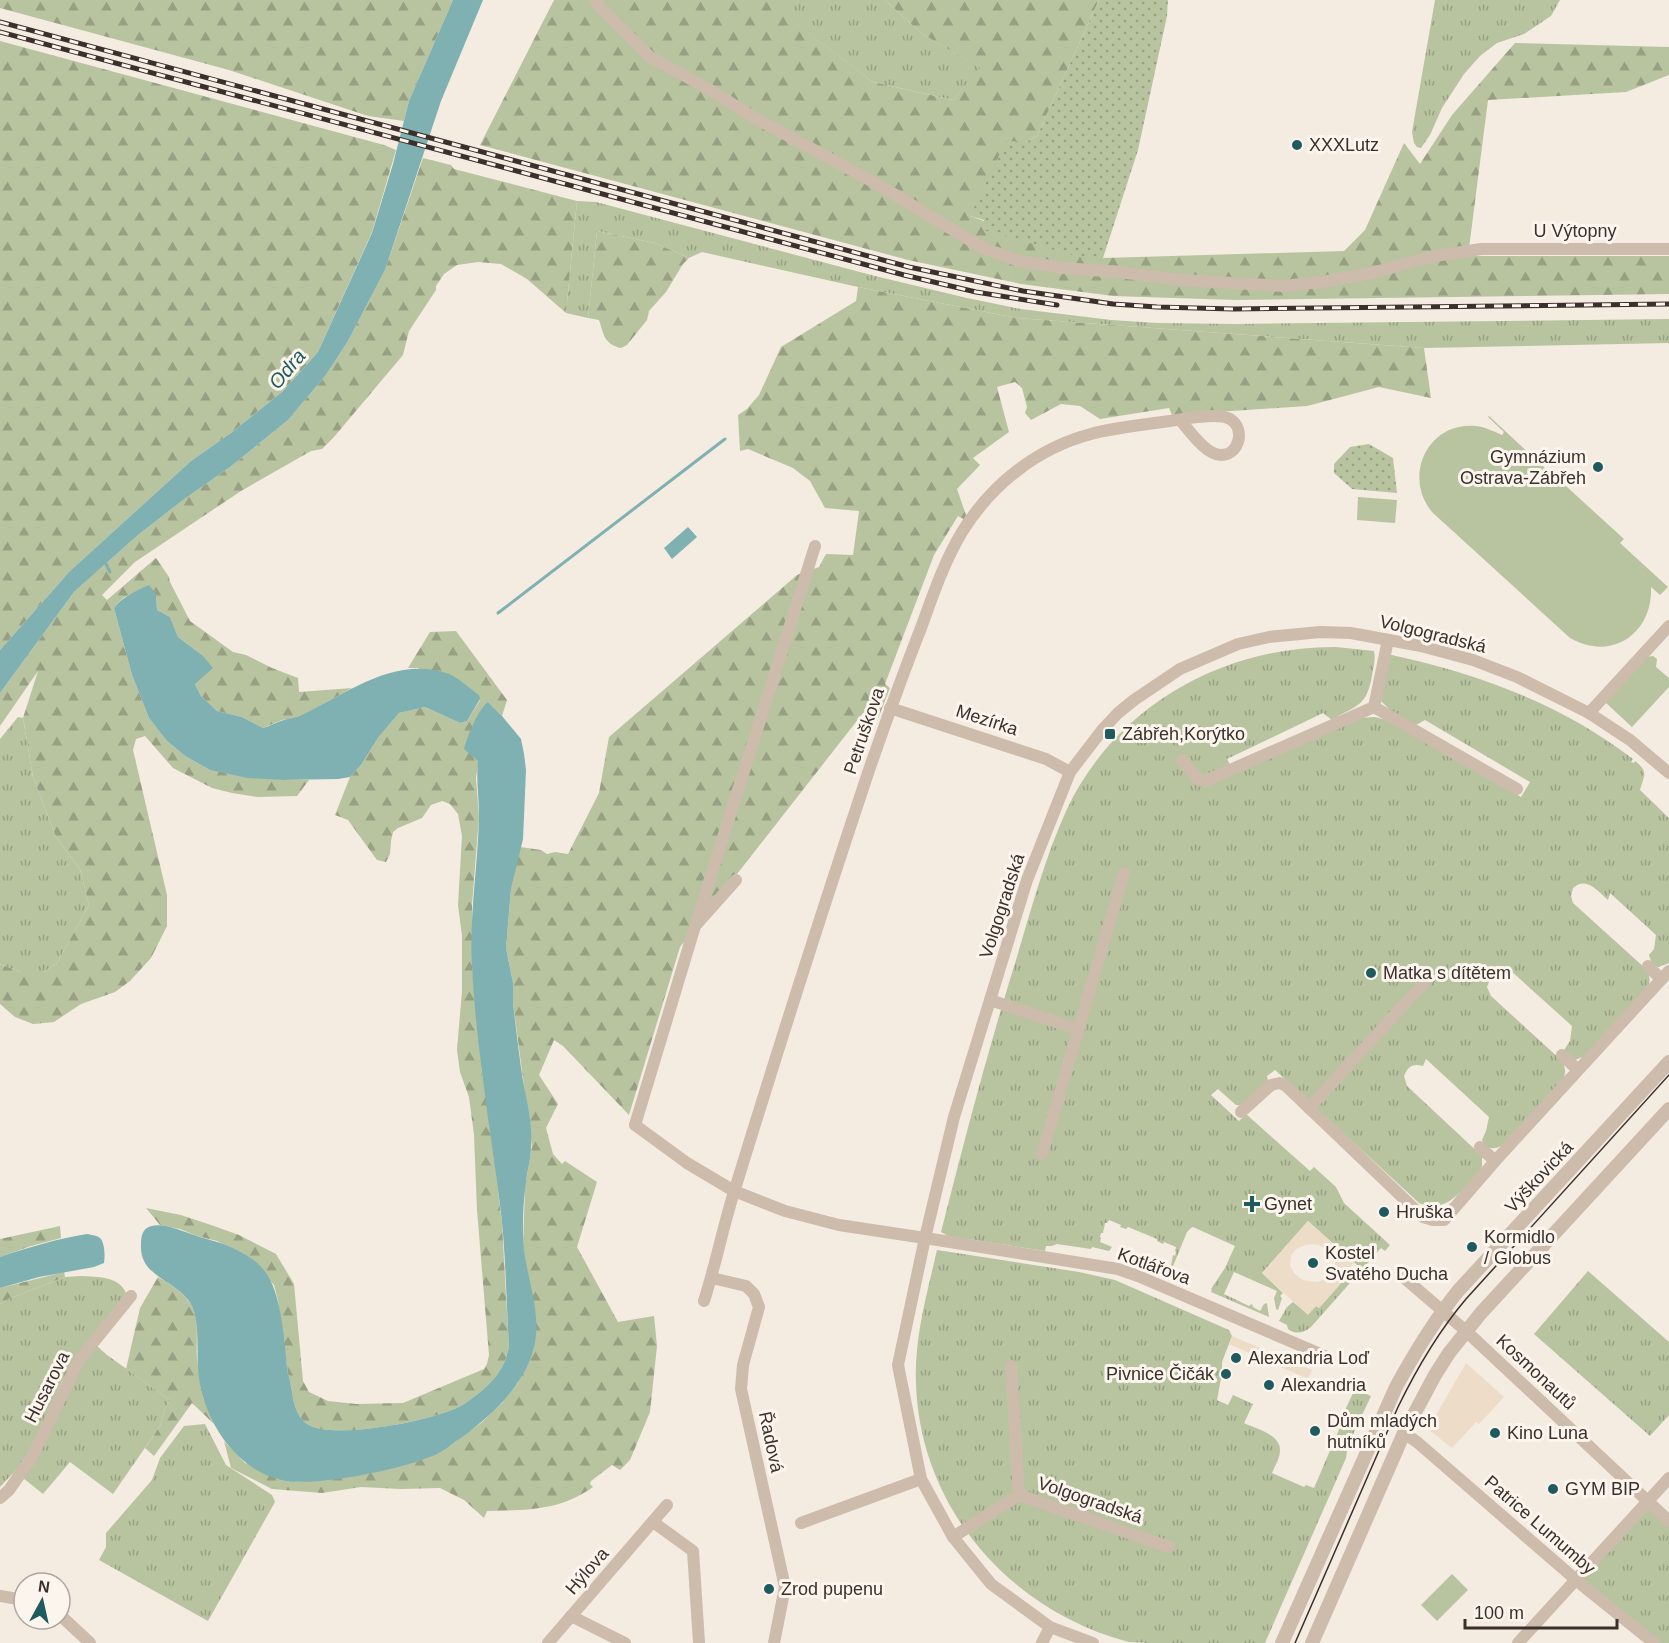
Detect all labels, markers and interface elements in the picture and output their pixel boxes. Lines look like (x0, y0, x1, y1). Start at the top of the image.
place label: XXXLutz (1309, 135, 1379, 155)
marker: XXXLutz (1290, 138, 1304, 152)
street label: U Výtopny (1533, 221, 1617, 241)
water label: Odra (264, 345, 310, 393)
place label: Gymnázium Ostrava-Zábřeh (1460, 447, 1586, 488)
marker: Gymnázium Ostrava-Zábřeh (1591, 460, 1605, 474)
street label: Volgogradská (1378, 611, 1489, 657)
street label: Petruškova (840, 684, 888, 777)
street label: Mezírka (953, 701, 1021, 740)
place label: Zábřeh,Korýtko (1122, 724, 1245, 744)
marker: Zábřeh,Korýtko (1103, 727, 1117, 741)
street label: Volgogradská (976, 850, 1029, 961)
place label: Matka s dítětem (1383, 963, 1511, 983)
marker: Matka s dítětem (1364, 966, 1378, 980)
street label: Výškovická (1501, 1137, 1578, 1217)
place label: Gynet (1264, 1194, 1312, 1214)
marker: Gynet (1245, 1197, 1259, 1211)
place label: Hruška (1396, 1202, 1454, 1222)
marker: Hruška (1377, 1205, 1391, 1219)
place label: Kormidlo / Globus (1484, 1227, 1555, 1268)
marker: Kormidlo / Globus (1465, 1240, 1479, 1254)
place label: Kostel Svatého Ducha (1325, 1243, 1449, 1284)
street label: Kotlářova (1115, 1244, 1194, 1289)
marker: Kostel Svatého Ducha (1306, 1256, 1320, 1270)
street label: Kosmonautů (1492, 1330, 1580, 1414)
street label: Husarova (21, 1347, 74, 1426)
place label: Alexandria Loď (1248, 1348, 1370, 1368)
marker: Alexandria Loď (1229, 1351, 1243, 1365)
place label: Pivnice Čičák (1106, 1363, 1215, 1384)
marker: Pivnice Čičák (1219, 1367, 1233, 1381)
place label: Alexandria (1281, 1375, 1367, 1395)
marker: Alexandria (1262, 1378, 1276, 1392)
street label: Řadová (755, 1410, 787, 1475)
place label: Dům mladých hutníků (1327, 1411, 1437, 1452)
place label: Kino Luna (1507, 1423, 1589, 1443)
marker: Dům mladých hutníků (1308, 1424, 1322, 1438)
marker: Kino Luna (1488, 1426, 1502, 1440)
street label: Patrice Lumumby (1481, 1472, 1599, 1578)
street label: Volgogradská (1035, 1473, 1146, 1528)
place label: GYM BIP (1565, 1479, 1640, 1499)
marker: GYM BIP (1546, 1482, 1560, 1496)
street label: Hýlova (561, 1543, 613, 1598)
north arrow (12, 1571, 72, 1631)
text: N (37, 1577, 51, 1596)
place label: Zrod pupenu (781, 1579, 883, 1599)
marker: Zrod pupenu (762, 1582, 776, 1596)
scale bar (1465, 1592, 1616, 1630)
text: 100 m (1474, 1603, 1524, 1623)

